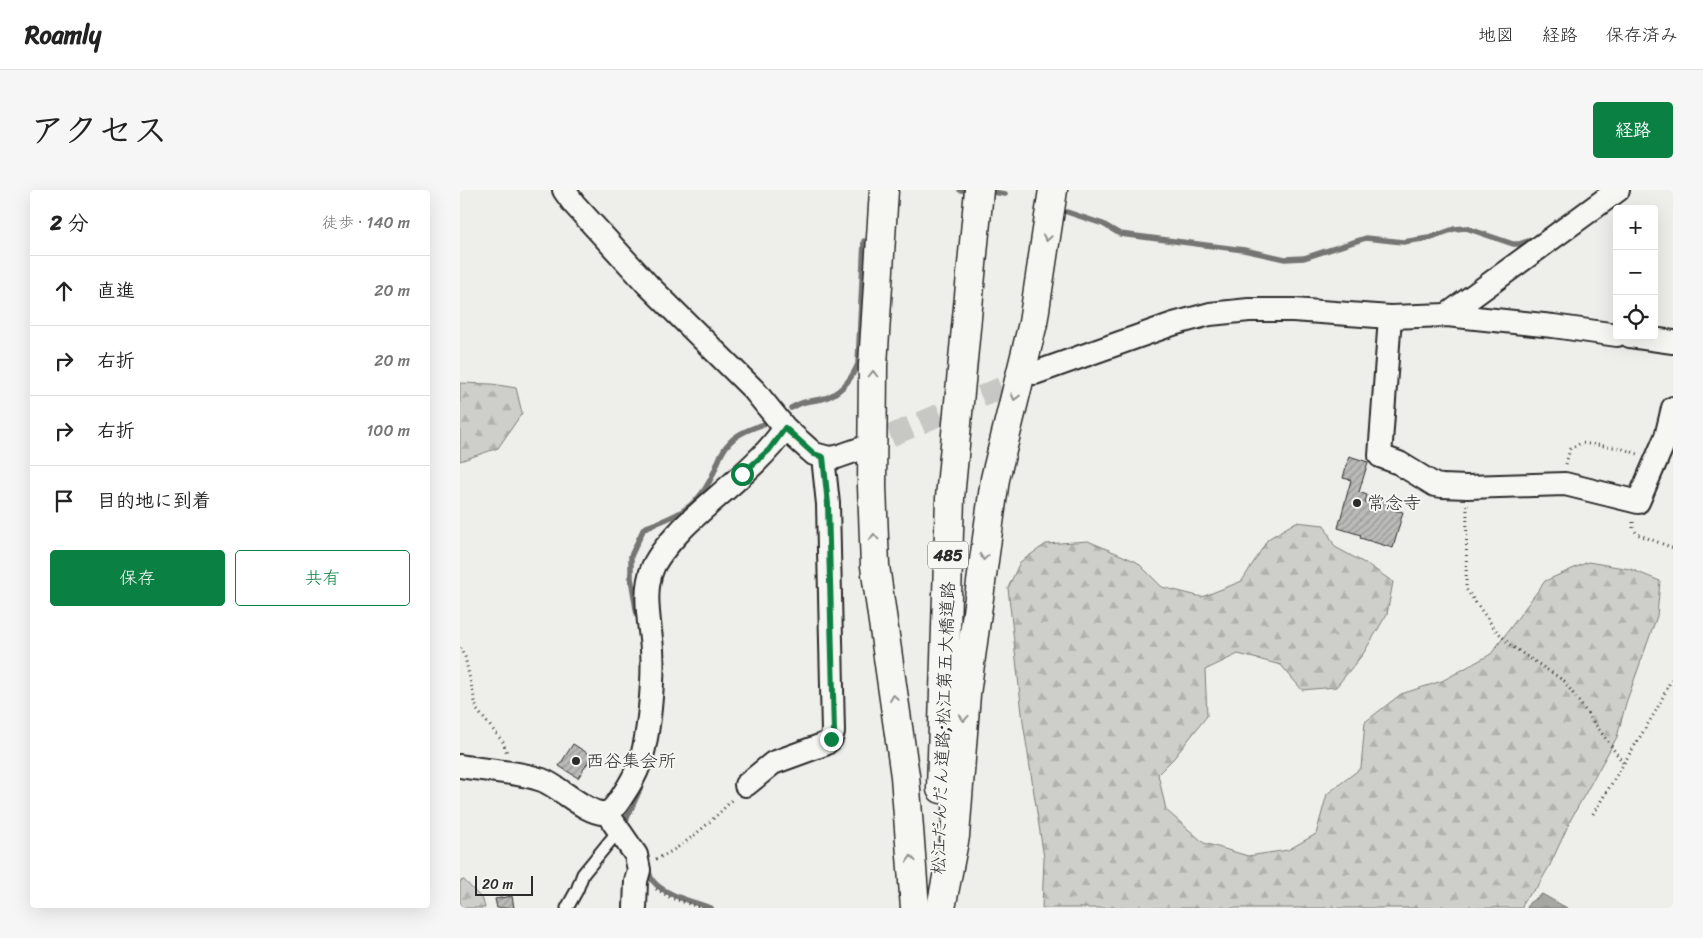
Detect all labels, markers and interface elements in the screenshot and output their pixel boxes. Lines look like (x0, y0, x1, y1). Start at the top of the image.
text: Roamly (25, 14, 101, 56)
text: 地図 (1478, 19, 1514, 51)
text: 経路 (1542, 19, 1578, 51)
text: 保存済み (1606, 19, 1678, 51)
text: アクセス (30, 99, 168, 161)
button: 経路 (1593, 102, 1673, 158)
text: 2 分 (50, 204, 89, 242)
map controls (1613, 205, 1658, 340)
button: + (1613, 205, 1658, 250)
text: 徒歩 · 140 m (322, 208, 410, 237)
one-way arrow (1042, 234, 1052, 243)
button: − (1613, 250, 1658, 295)
text: 直進 (97, 274, 135, 307)
text: 20 m (374, 276, 410, 305)
icon: ahead (50, 277, 78, 305)
button: locate (1613, 295, 1658, 340)
text: 右折 (97, 344, 135, 377)
text: 20 m (374, 346, 410, 375)
icon: right (50, 347, 78, 375)
one-way arrow (868, 370, 878, 378)
one-way arrow (1010, 393, 1021, 402)
text: 右折 (97, 414, 135, 447)
text: 100 m (366, 416, 410, 445)
icon: right (50, 417, 78, 445)
route start (731, 463, 754, 486)
text: 目的地に到着 (97, 484, 211, 517)
icon: arrive (50, 487, 78, 515)
place label: 常念寺 (1367, 487, 1421, 519)
marker: 常念寺 (1351, 497, 1363, 509)
one-way arrow (869, 532, 880, 540)
road number: 485 (928, 542, 968, 568)
button: 保存 (50, 550, 225, 606)
button: 共有 (235, 550, 410, 606)
one-way arrow (979, 553, 990, 561)
street label: 松江だんだん道路;松江第五大橋道路 (922, 581, 964, 875)
one-way arrow (889, 694, 899, 702)
one-way arrow (959, 714, 970, 722)
route end (820, 728, 843, 751)
place label: 西谷集会所 (586, 745, 676, 777)
marker: 西谷集会所 (570, 755, 582, 767)
one-way arrow (906, 855, 917, 863)
text: 20 m (482, 872, 513, 897)
scale bar (475, 873, 532, 896)

